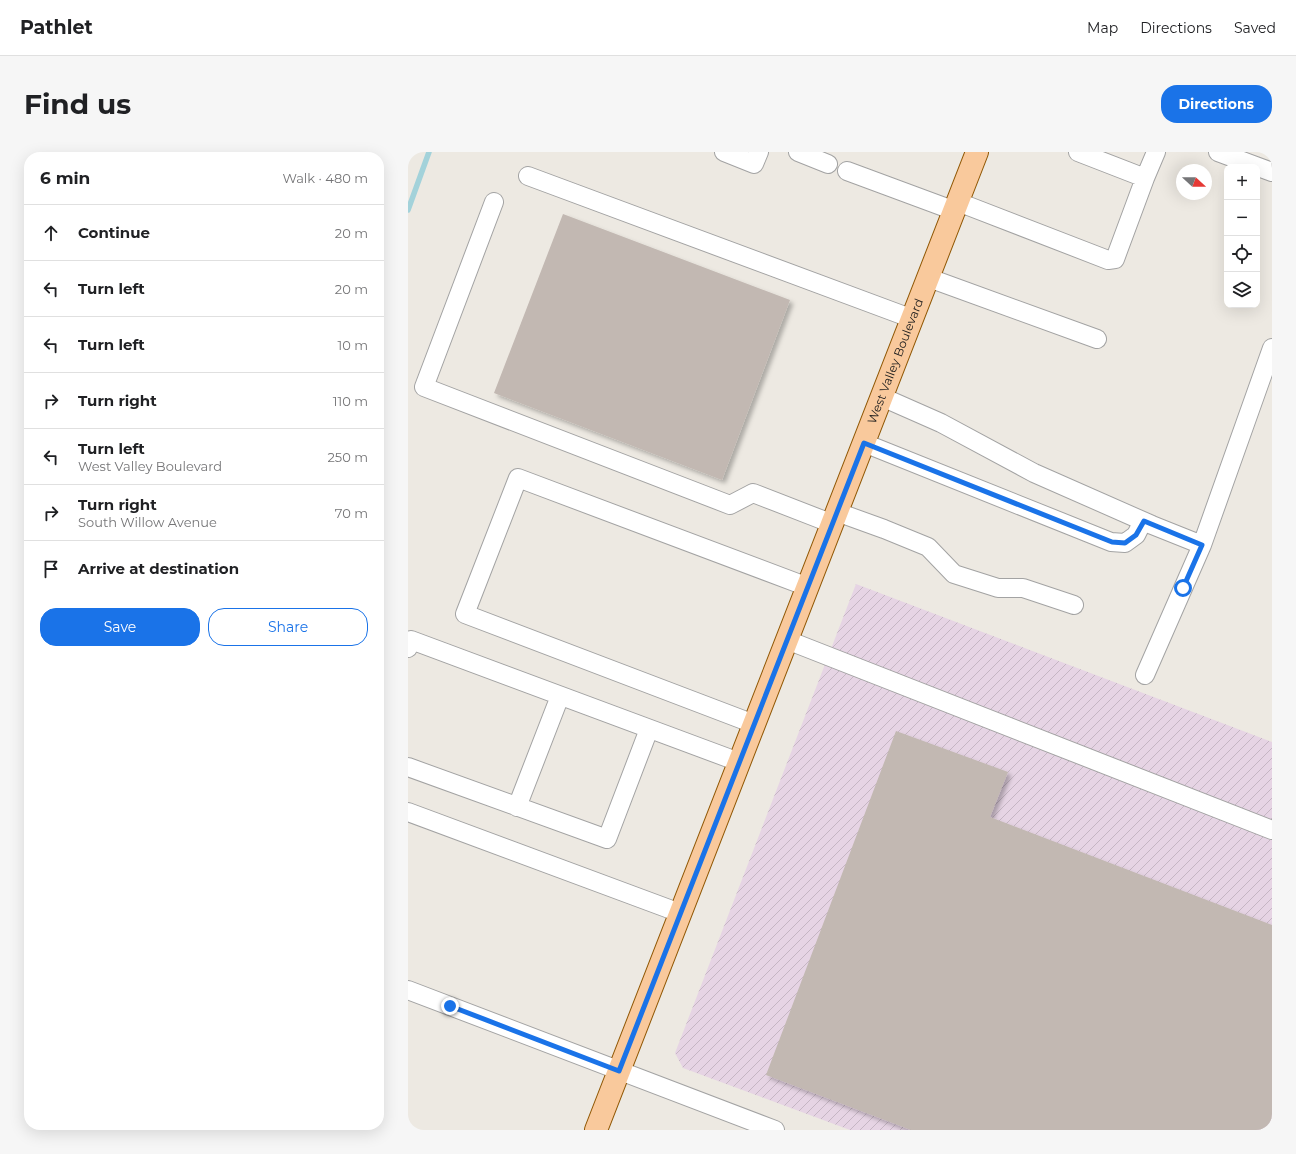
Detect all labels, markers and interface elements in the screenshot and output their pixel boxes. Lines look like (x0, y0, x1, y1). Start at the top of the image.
text: Pathlet (20, 16, 93, 39)
text: Map (1087, 19, 1118, 37)
text: Directions (1140, 19, 1212, 37)
text: Saved (1234, 19, 1276, 37)
button: Directions (1161, 85, 1272, 123)
text: Find us (24, 87, 131, 121)
north arrow (1176, 164, 1212, 200)
map controls (1224, 164, 1260, 308)
button: + (1224, 164, 1260, 200)
text: 6 min (40, 168, 90, 188)
text: Walk · 480 m (282, 170, 368, 186)
button: − (1224, 200, 1260, 236)
icon: ahead (40, 222, 62, 244)
text: Continue (78, 223, 150, 242)
text: 20 m (335, 225, 368, 241)
button: locate (1224, 236, 1260, 272)
button: layers (1224, 272, 1260, 308)
icon: left (40, 278, 62, 300)
text: Turn left (78, 279, 145, 298)
text: 20 m (335, 281, 368, 297)
street label: West Valley Boulevard (864, 296, 926, 426)
icon: left (40, 334, 62, 356)
text: Turn left (78, 335, 145, 354)
text: 10 m (338, 337, 368, 353)
icon: right (40, 390, 62, 412)
text: Turn right (78, 391, 157, 410)
text: 110 m (333, 393, 368, 409)
text: Turn left (78, 439, 145, 458)
icon: left (40, 446, 62, 468)
text: 250 m (327, 449, 368, 465)
text: West Valley Boulevard (78, 458, 222, 474)
text: Turn right (78, 495, 157, 514)
icon: right (40, 502, 62, 524)
text: 70 m (335, 505, 368, 521)
text: South Willow Avenue (78, 514, 217, 530)
icon: arrive (40, 558, 62, 580)
text: Arrive at destination (78, 559, 239, 578)
route start (1174, 579, 1192, 597)
button: Save (40, 608, 200, 646)
button: Share (208, 608, 368, 646)
route end (441, 997, 459, 1015)

